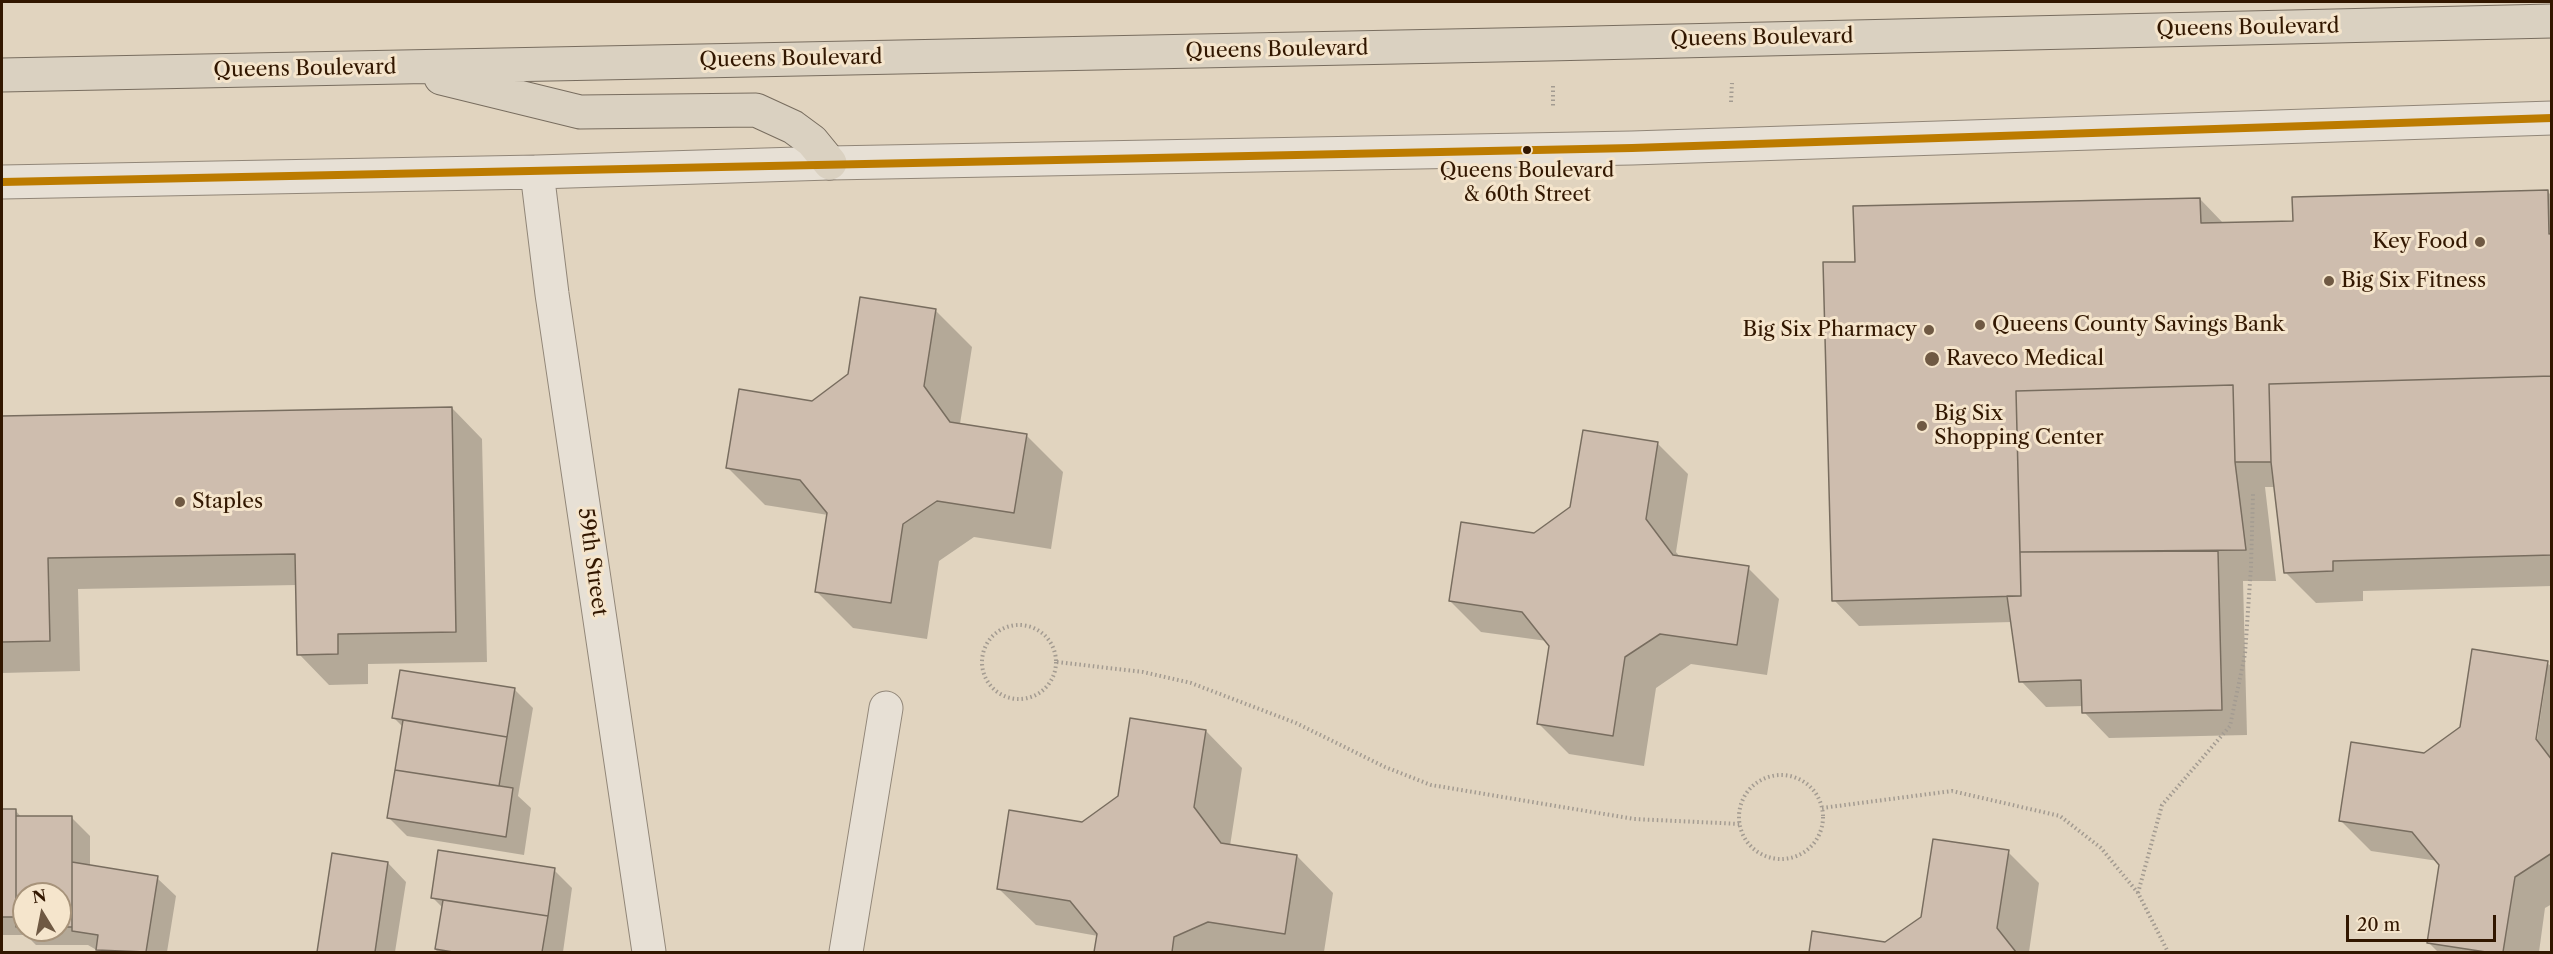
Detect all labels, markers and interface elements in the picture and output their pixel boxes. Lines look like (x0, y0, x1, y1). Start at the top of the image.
street label: Queens Boulevard (2156, 14, 2340, 42)
street label: Queens Boulevard (1670, 24, 1854, 52)
street label: Queens Boulevard (1185, 36, 1369, 64)
street label: Queens Boulevard (699, 45, 883, 73)
street label: Queens Boulevard (213, 55, 397, 83)
marker: Queens Boulevard & 60th Street (1521, 144, 1533, 156)
place label: Queens Boulevard & 60th Street (1440, 159, 1614, 206)
place label: Key Food (2372, 229, 2468, 255)
marker: Key Food (2473, 235, 2487, 249)
place label: Big Six Fitness (2341, 268, 2486, 294)
marker: Big Six Fitness (2322, 274, 2336, 288)
place label: Queens County Savings Bank (1992, 312, 2284, 338)
place label: Big Six Pharmacy (1743, 317, 1917, 343)
marker: Queens County Savings Bank (1973, 318, 1987, 332)
marker: Big Six Pharmacy (1922, 323, 1936, 337)
place label: Raveco Medical (1946, 346, 2104, 372)
marker: Raveco Medical (1923, 350, 1941, 368)
place label: Big Six Shopping Center (1934, 401, 2104, 451)
marker: Big Six Shopping Center (1915, 419, 1929, 433)
place label: Staples (192, 489, 263, 515)
marker: Staples (173, 495, 187, 509)
street label: 59th Street (572, 506, 612, 618)
north arrow (12, 882, 72, 942)
text: N (31, 885, 48, 907)
scale bar (2349, 903, 2499, 941)
text: 20 m (2357, 914, 2400, 936)

